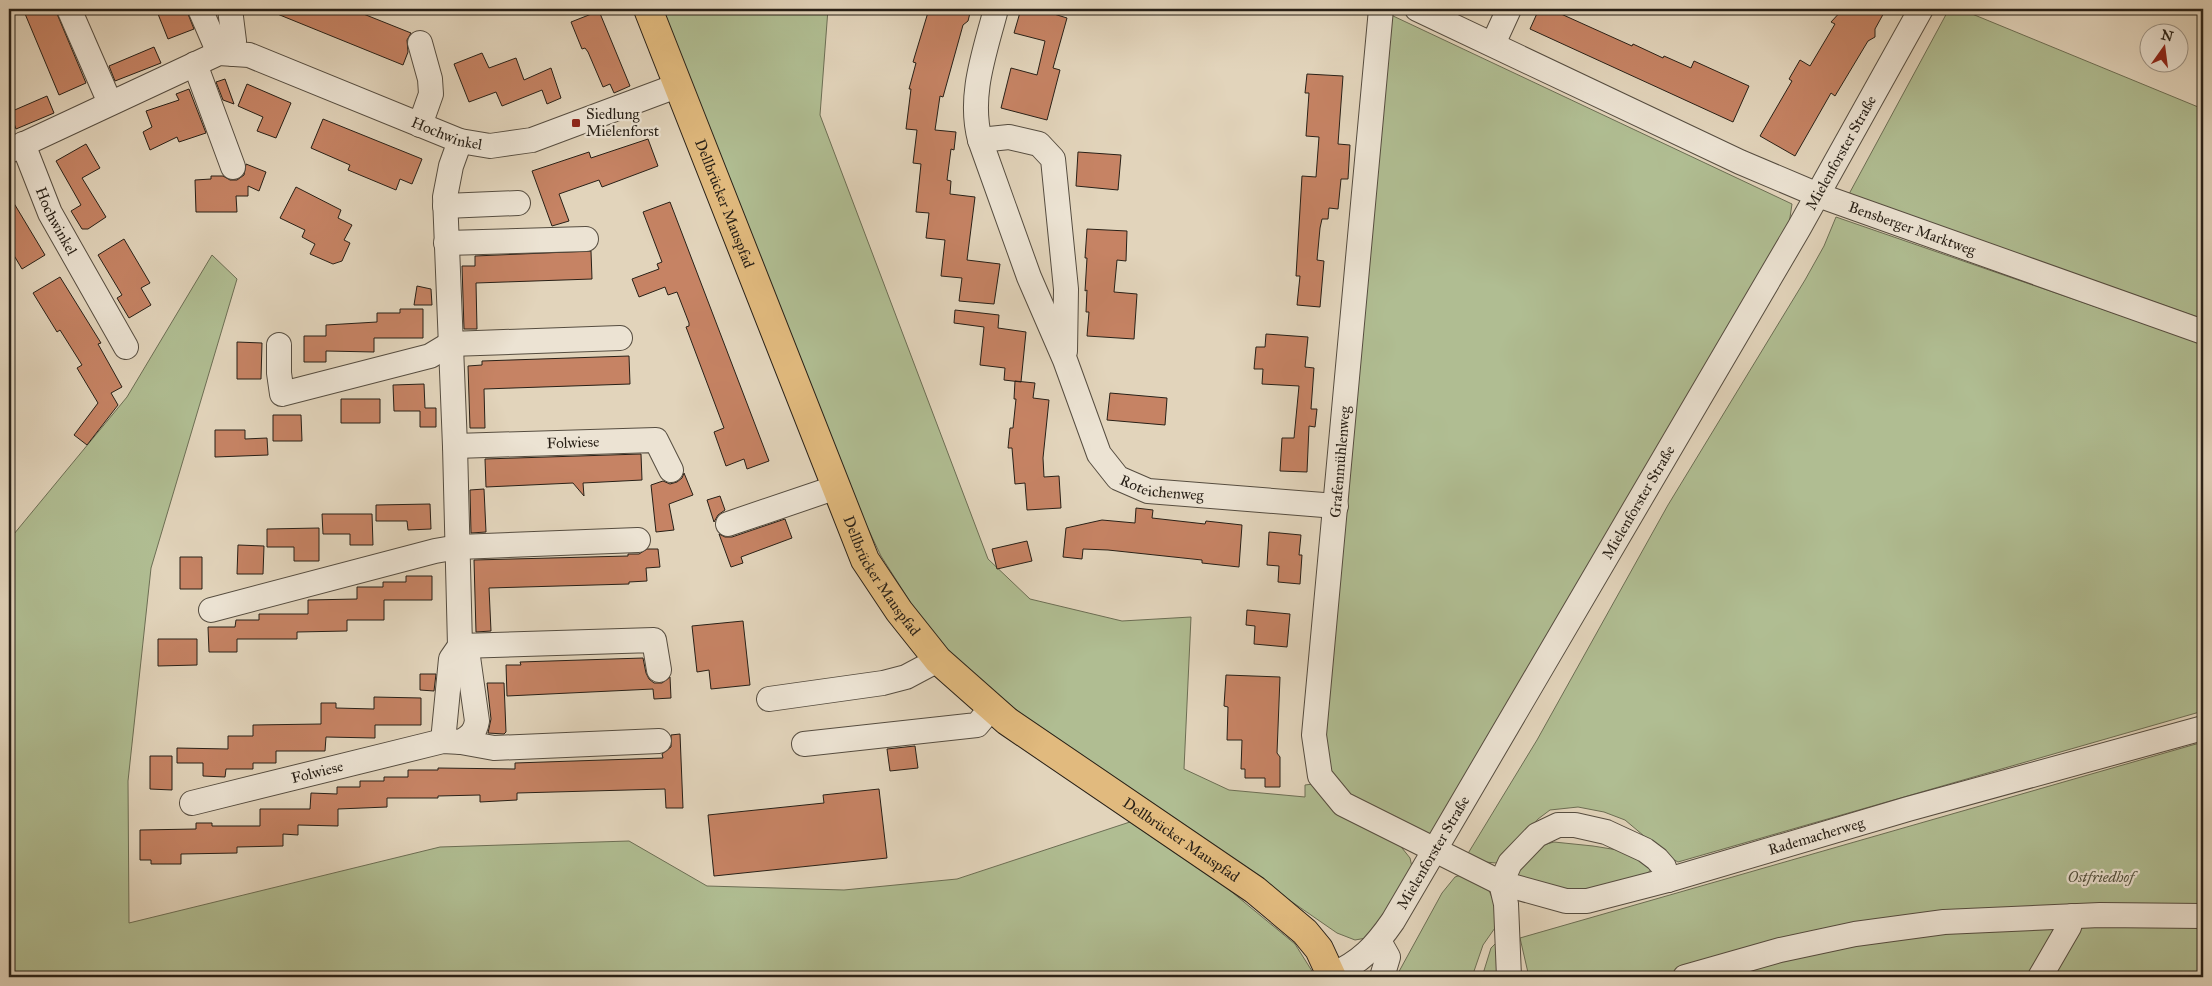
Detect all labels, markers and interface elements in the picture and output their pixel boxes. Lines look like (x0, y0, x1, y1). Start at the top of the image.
north arrow (2140, 22, 2190, 72)
text: N (2159, 26, 2175, 46)
street label: Mielenforster Straße (1802, 92, 1880, 213)
place label: Siedlung Mielenforst (586, 105, 660, 140)
street label: Hochwinkel (409, 113, 485, 154)
marker: Siedlung Mielenforst (570, 117, 582, 129)
street label: Dellbrücker Mauspfad (691, 136, 758, 271)
street label: Hochwinkel (32, 184, 81, 259)
street label: Bensberger Marktweg (1846, 198, 1979, 260)
street label: Grafenmühlenweg (1326, 404, 1354, 519)
street label: Folwiese (546, 433, 600, 452)
street label: Mielenforster Straße (1598, 442, 1678, 562)
street label: Roteichenweg (1117, 471, 1205, 504)
street label: Dellbrücker Mauspfad (839, 513, 924, 640)
street label: Folwiese (289, 757, 345, 787)
street label: Mielenforster Straße (1393, 793, 1473, 912)
street label: Dellbrücker Mauspfad (1119, 794, 1243, 886)
street label: Rademacherweg (1766, 813, 1867, 859)
park label: Ostfriedhof (2068, 868, 2138, 886)

